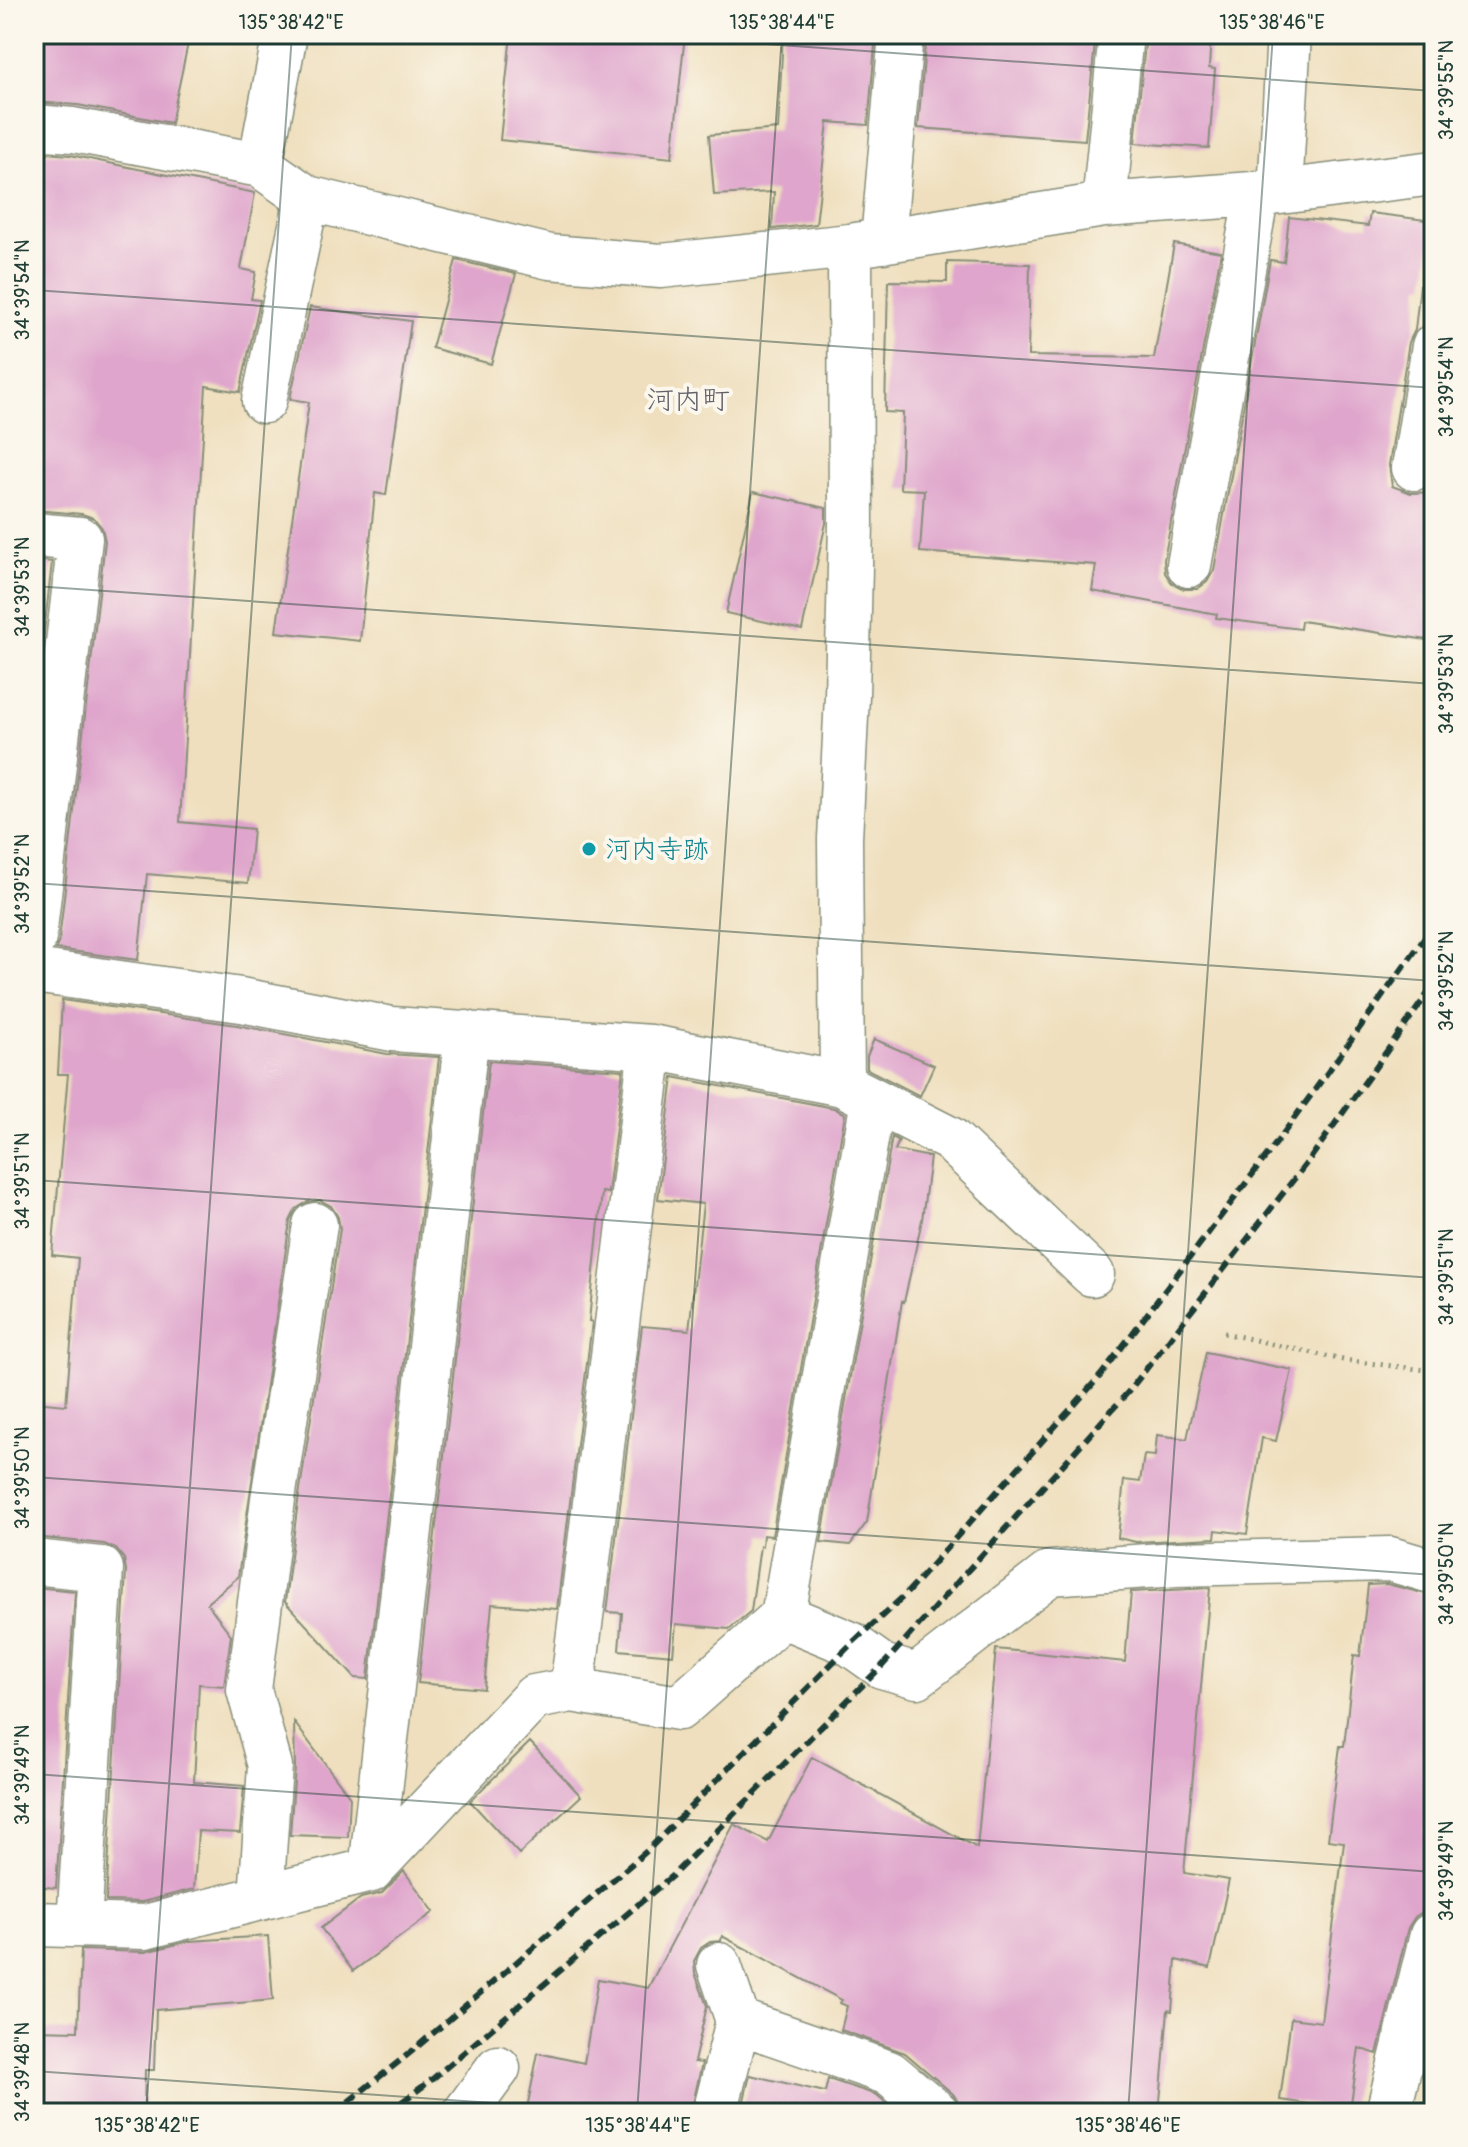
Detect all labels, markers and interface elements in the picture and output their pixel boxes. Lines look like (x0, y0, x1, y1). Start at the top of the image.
text: 135°38'42"E (238, 10, 344, 35)
text: 135°38'44"E (729, 10, 835, 35)
text: 135°38'46"E (1219, 10, 1325, 35)
text: 34°39'55"N (1434, 40, 1459, 140)
text: 34°39'54"N (10, 239, 35, 341)
text: 34°39'54"N (1434, 336, 1459, 438)
district label: 河内町 (646, 383, 730, 418)
text: 34°39'53"N (10, 537, 35, 637)
text: 34°39'53"N (1434, 634, 1459, 734)
text: 34°39'52"N (10, 834, 35, 934)
place label: 河内寺跡 (605, 834, 709, 866)
marker: 河内寺跡 (580, 840, 598, 858)
text: 34°39'52"N (1434, 931, 1459, 1031)
text: 34°39'51"N (10, 1132, 35, 1230)
text: 34°39'51"N (1434, 1228, 1459, 1326)
text: 34°39'50"N (10, 1426, 35, 1530)
text: 34°39'50"N (1434, 1522, 1459, 1626)
text: 34°39'49"N (10, 1725, 35, 1825)
text: 34°39'49"N (1434, 1821, 1459, 1921)
text: 34°39'48"N (10, 2022, 35, 2122)
text: 135°38'42"E (94, 2113, 200, 2138)
text: 135°38'44"E (585, 2113, 691, 2138)
text: 135°38'46"E (1075, 2113, 1181, 2138)

